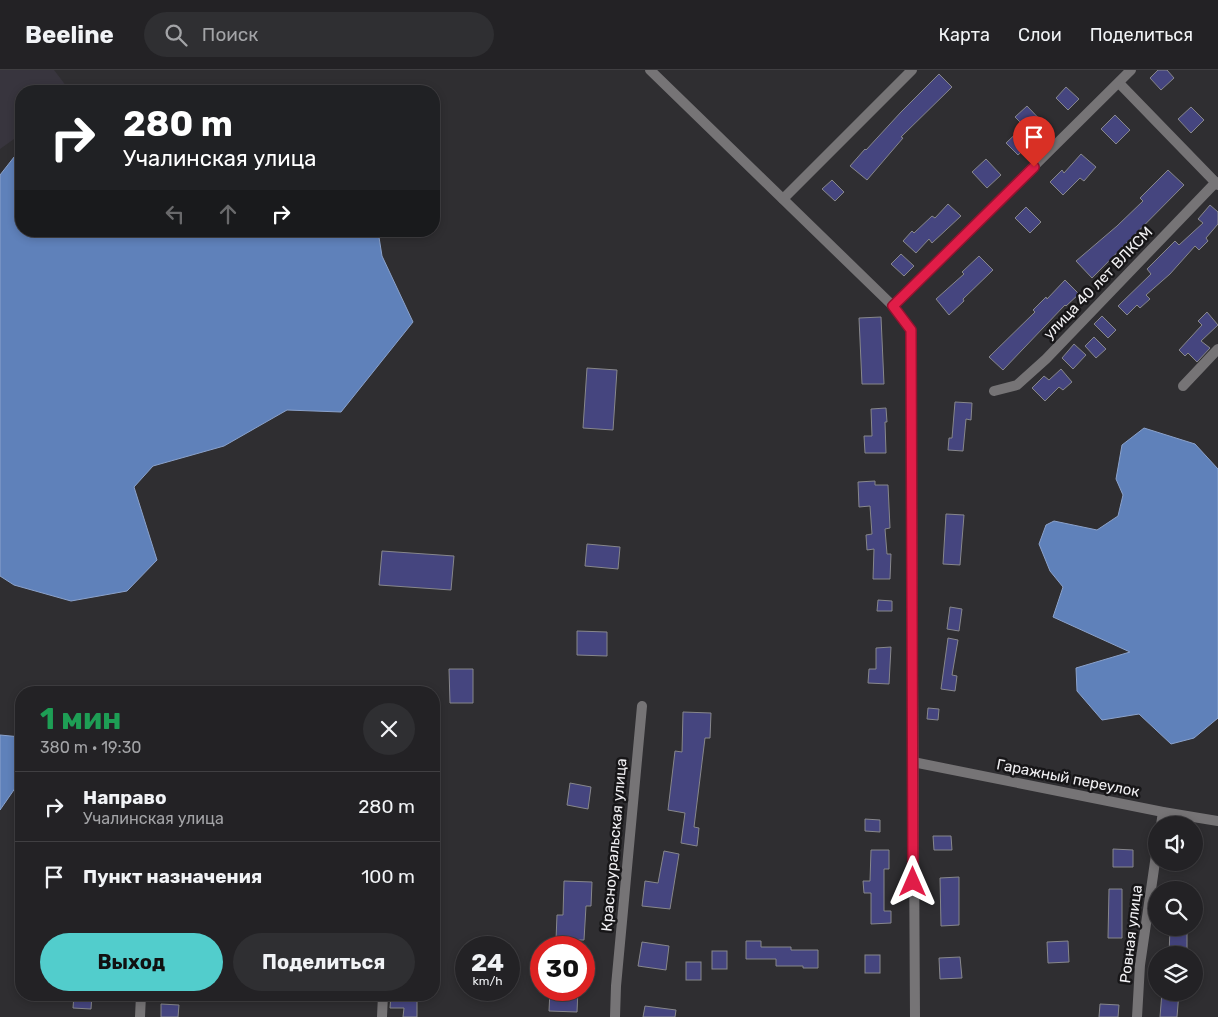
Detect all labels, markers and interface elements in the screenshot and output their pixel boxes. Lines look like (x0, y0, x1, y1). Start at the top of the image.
search box (144, 12, 494, 57)
text: Beeline (25, 21, 114, 49)
icon: search (162, 21, 190, 49)
text: Поиск (202, 23, 259, 46)
text: Карта (939, 24, 990, 46)
text: Слои (1018, 24, 1062, 46)
text: Поделиться (1090, 24, 1193, 46)
text: 280 m (123, 103, 233, 145)
icon: right (40, 105, 105, 170)
pin (1013, 116, 1055, 167)
icon: arrive (1020, 123, 1048, 151)
text: Учалинская улица (123, 145, 317, 172)
icon: left (161, 200, 189, 228)
icon: ahead (214, 200, 242, 228)
icon: right (267, 200, 295, 228)
street label: улица 40 лет ВЛКСМ (1040, 223, 1156, 343)
text: 1 мин (40, 701, 121, 737)
button: close (363, 703, 415, 755)
text: 380 m · 19:30 (40, 738, 141, 757)
street label: Гаражный переулок (995, 755, 1141, 801)
street label: Красноуральская улица (597, 758, 631, 932)
text: Направо (83, 786, 167, 809)
icon: right (40, 793, 68, 821)
text: 280 m (358, 795, 415, 818)
text: Учалинская улица (83, 809, 224, 828)
map controls (1148, 816, 1203, 1001)
button: sound (1148, 816, 1203, 871)
position arrow (886, 855, 938, 907)
icon: arrive (40, 863, 68, 891)
text: Пункт назначения (83, 865, 262, 888)
text: 100 m (361, 865, 415, 888)
button: search (1148, 881, 1203, 936)
street label: Ровная улица (1116, 884, 1146, 984)
button: Выход (40, 933, 223, 991)
button: Поделиться (233, 933, 415, 991)
speed limit sign: 30 (530, 936, 595, 1001)
button: layers (1148, 946, 1203, 1001)
text: 24 (471, 948, 504, 977)
text: km/h (473, 974, 502, 988)

